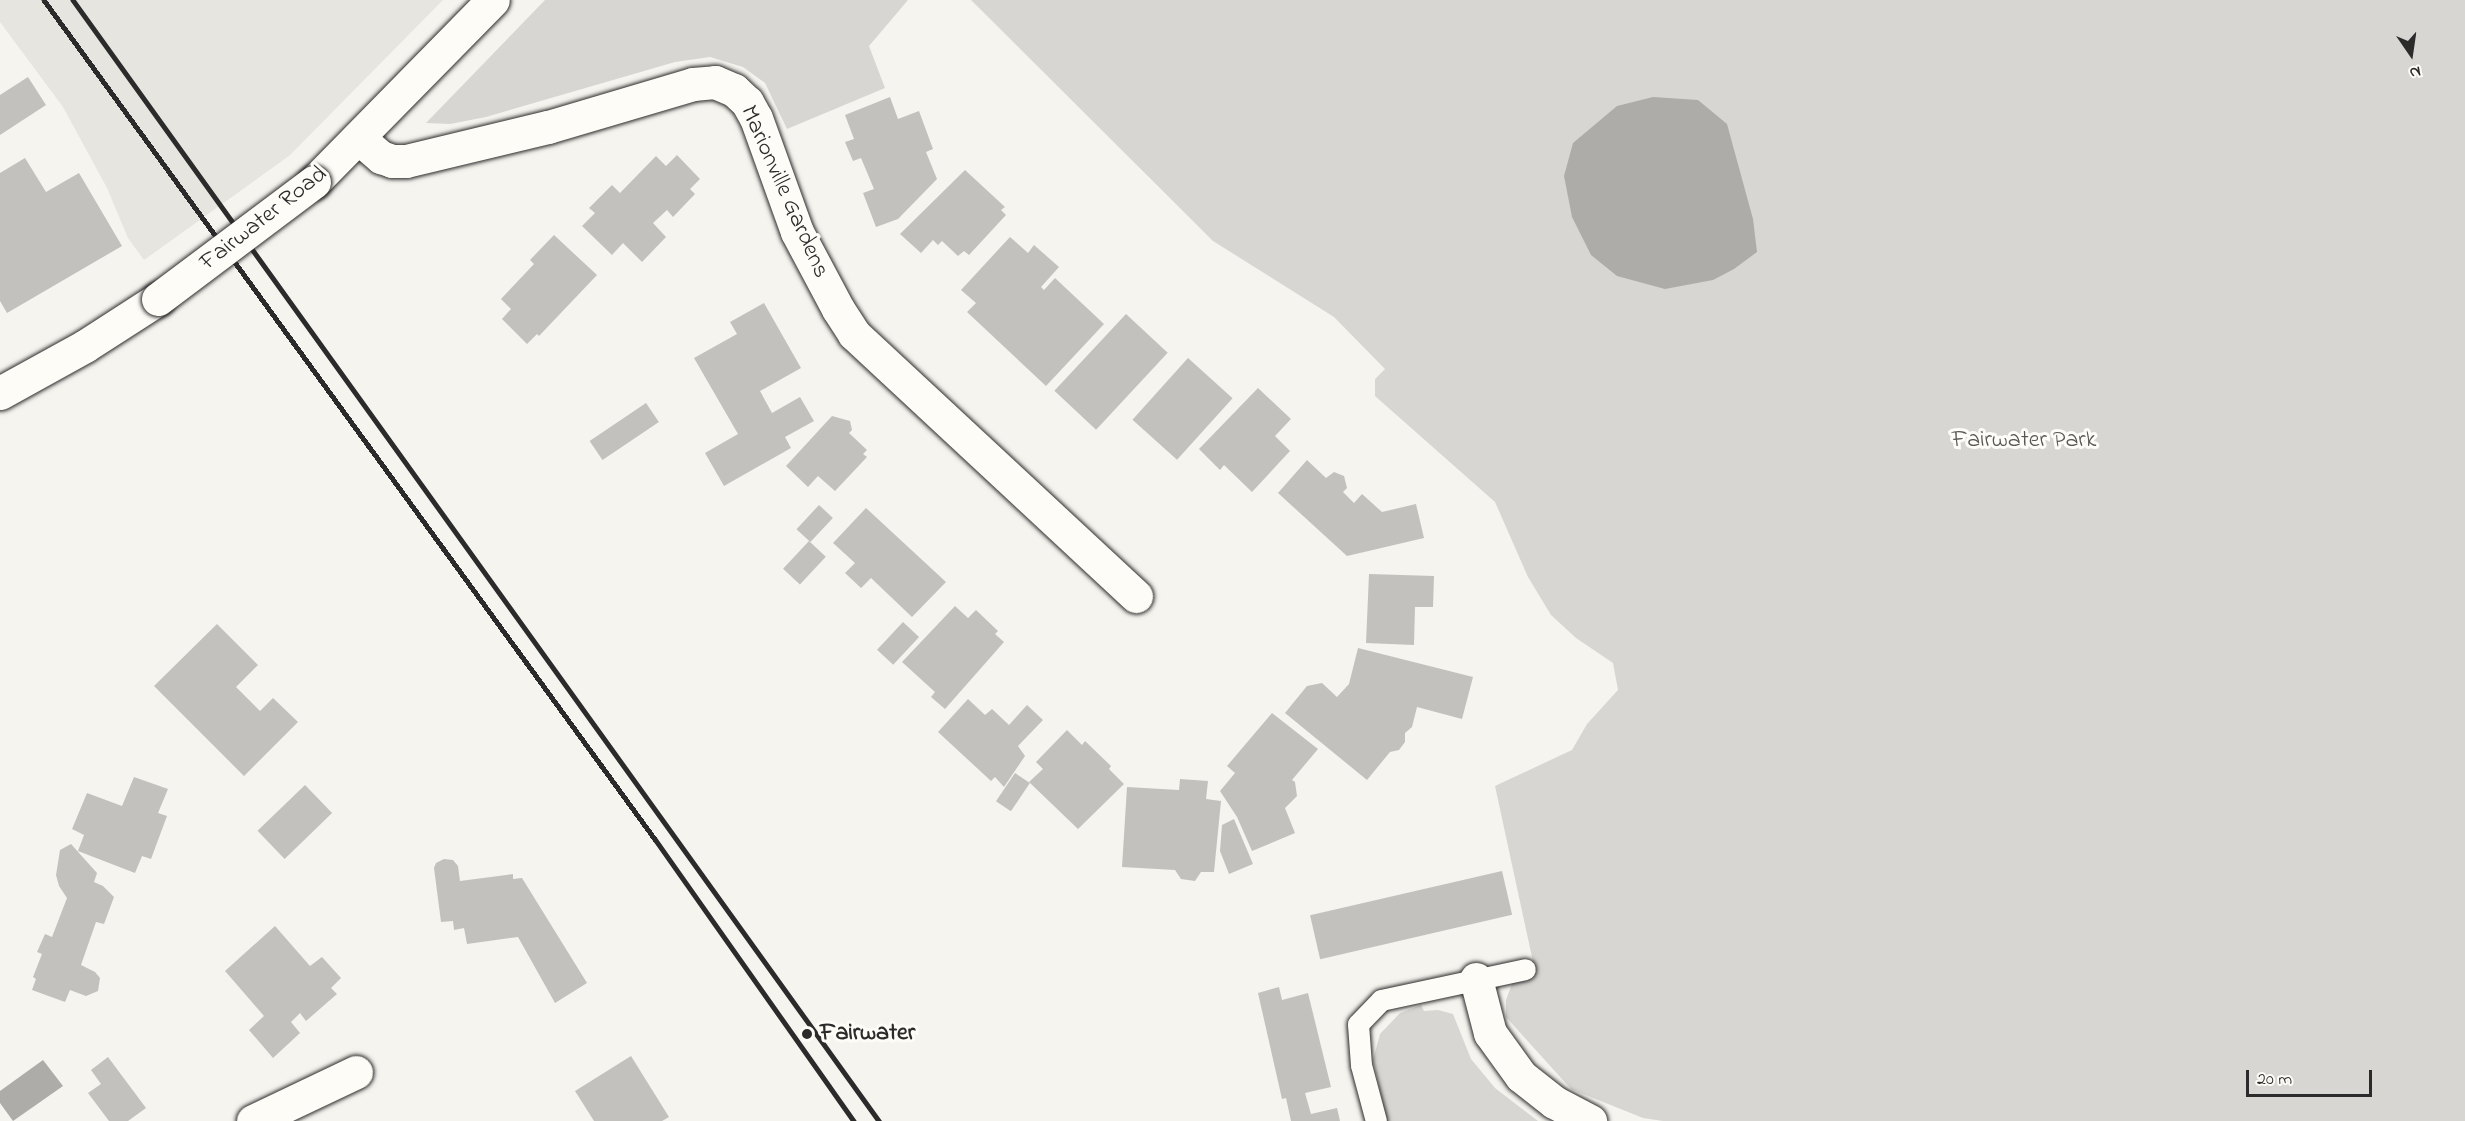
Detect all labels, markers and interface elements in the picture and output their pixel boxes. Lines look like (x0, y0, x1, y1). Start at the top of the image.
north arrow (2381, 24, 2441, 84)
text: N (2407, 59, 2423, 84)
street label: Marionville Gardens (733, 101, 835, 283)
street label: Fairwater Road (195, 160, 333, 278)
park label: Fairwater Park (1952, 427, 2096, 455)
place label: Fairwater (820, 1020, 915, 1048)
marker: Fairwater (798, 1025, 816, 1043)
scale bar (2249, 1058, 2375, 1096)
text: 20 m (2257, 1067, 2292, 1093)

